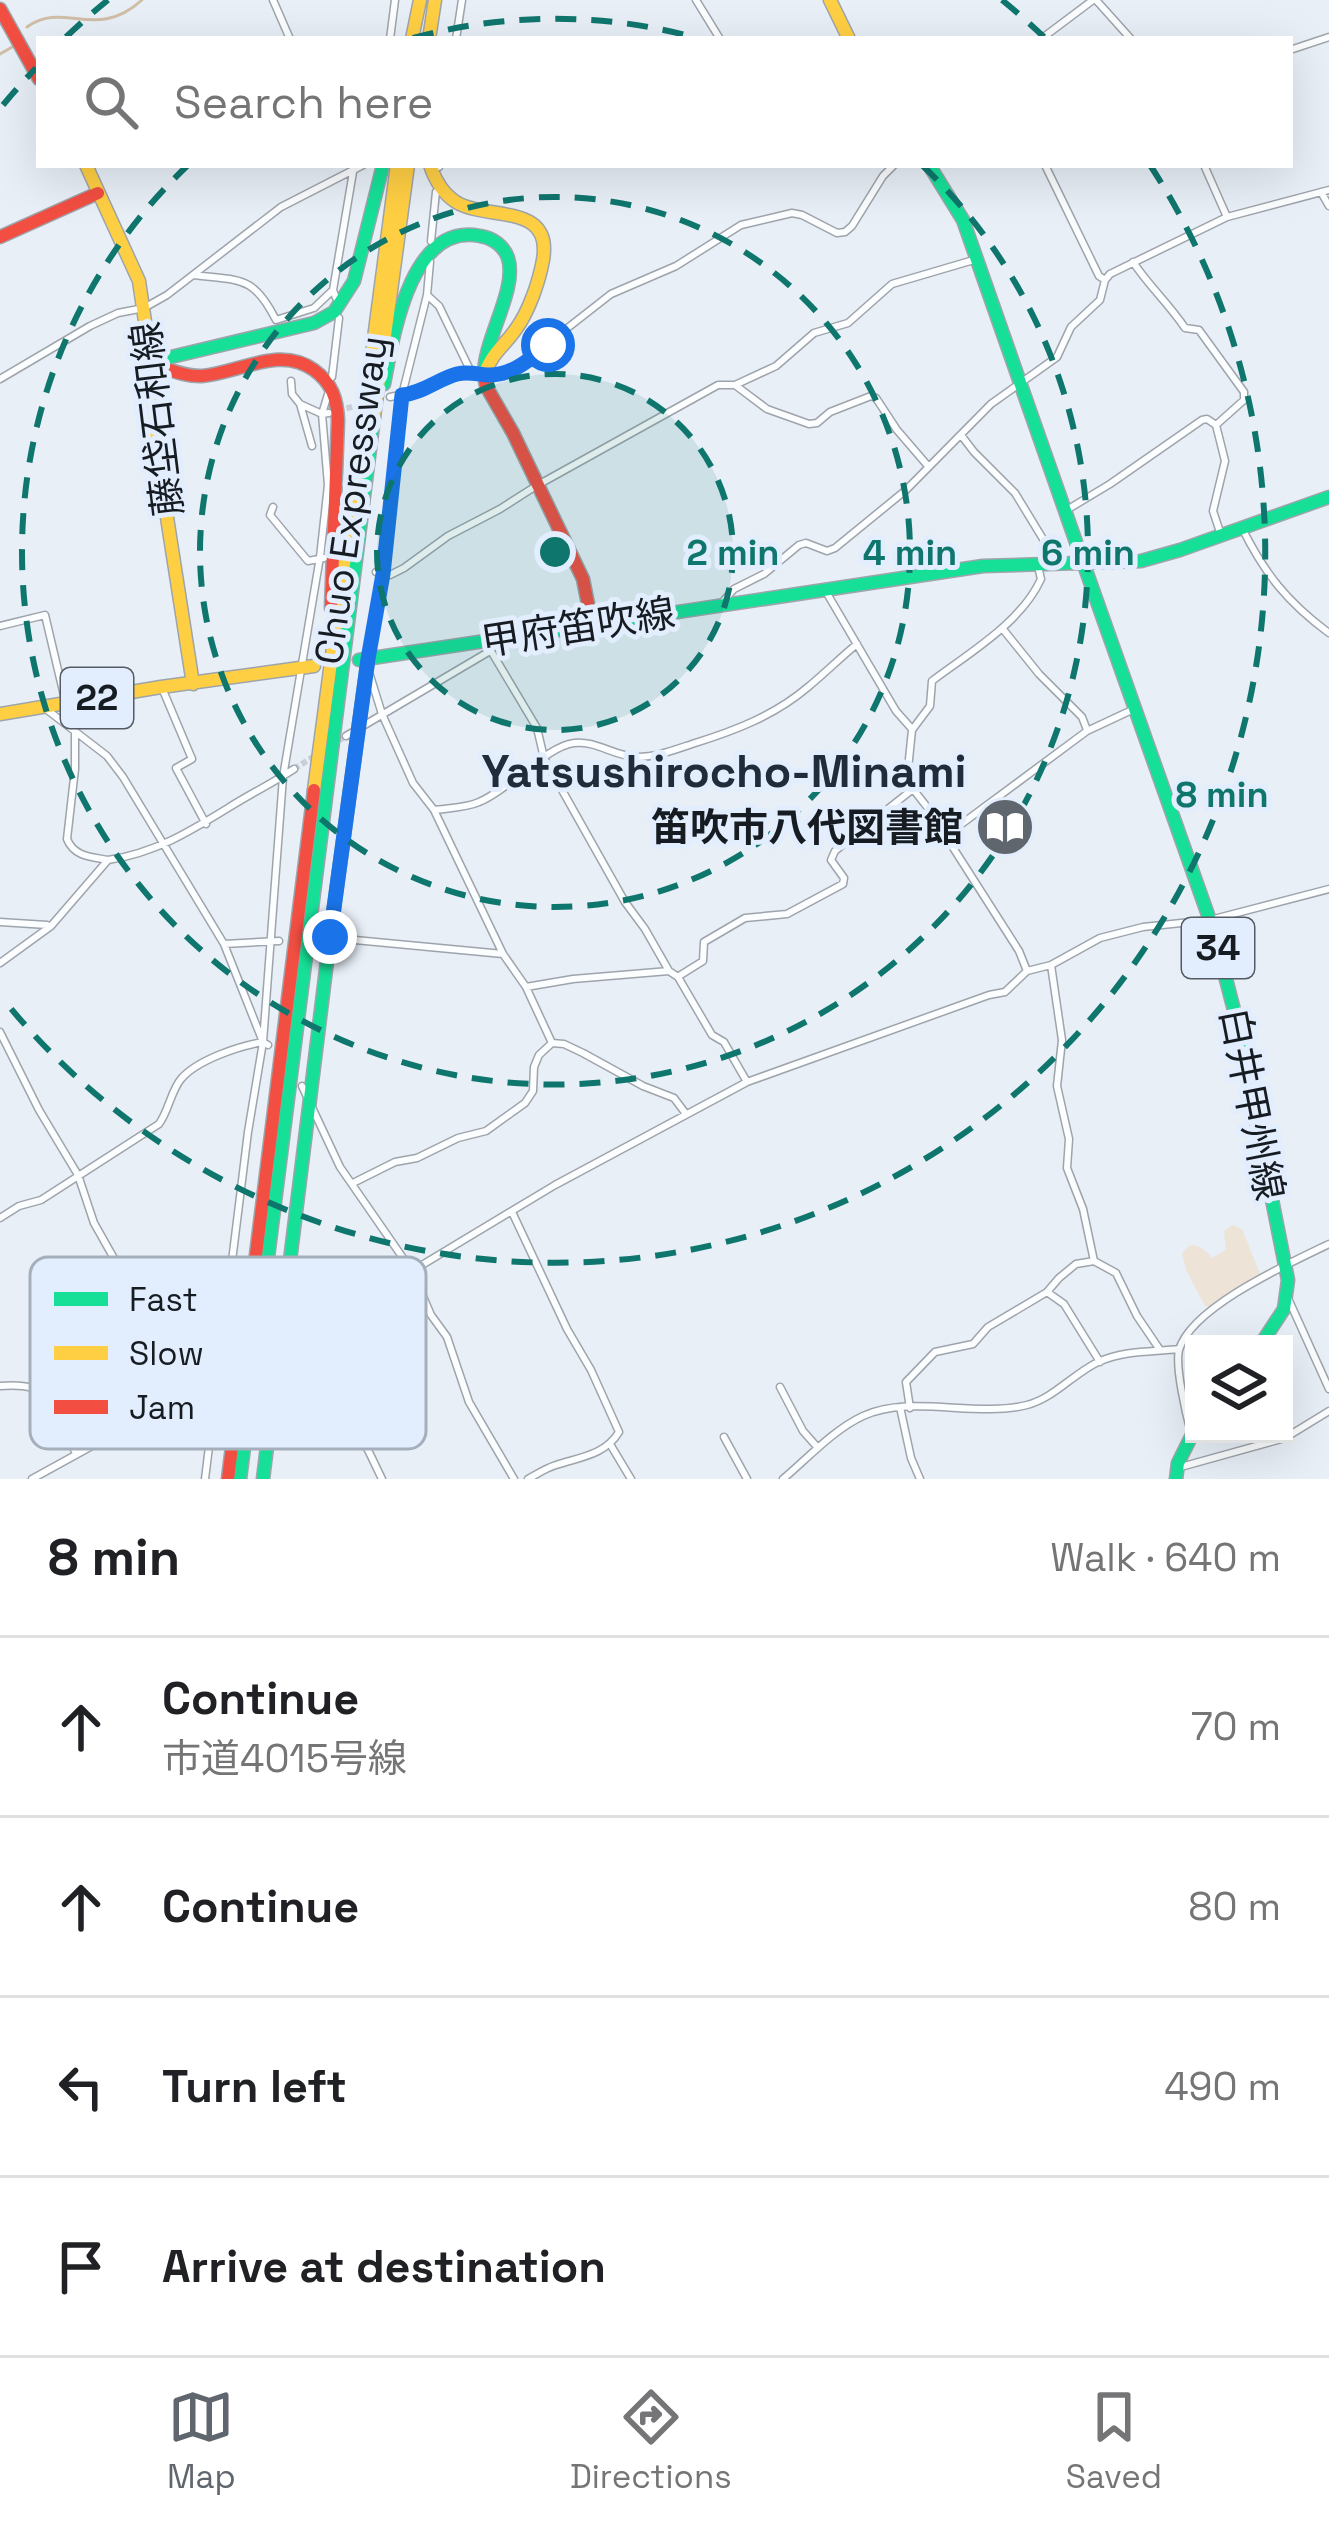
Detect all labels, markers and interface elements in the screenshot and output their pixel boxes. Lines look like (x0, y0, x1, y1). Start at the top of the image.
search box (36, 36, 1293, 168)
icon: search (78, 69, 144, 135)
text: Search here (174, 74, 433, 131)
route start (521, 318, 575, 372)
street label: 藤垈石和線 (121, 319, 193, 519)
street label: Chuo Expressway (304, 332, 398, 668)
text: 2 min (686, 530, 780, 576)
text: 4 min (863, 530, 957, 576)
text: 6 min (1041, 530, 1135, 576)
centre of rings (534, 531, 576, 573)
street label: 甲府笛吹線 (478, 588, 678, 666)
road number: 22 (61, 668, 133, 728)
district label: Yatsushirocho-Minami (481, 743, 967, 800)
text: 8 min (1175, 772, 1269, 818)
library icon: 笛吹市八代図書館 (974, 796, 1036, 858)
place label: 笛吹市八代図書館 (651, 803, 963, 852)
route end (303, 910, 357, 964)
road number: 34 (1182, 918, 1254, 978)
street label: 白井甲州線 (1209, 1004, 1295, 1204)
legend (30, 1257, 426, 1449)
text: Fast (129, 1279, 198, 1321)
text: Slow (129, 1333, 204, 1375)
map controls (1185, 1335, 1293, 1443)
button: layers (1185, 1335, 1293, 1443)
text: Jam (129, 1387, 195, 1429)
text: 8 min (48, 1525, 180, 1590)
text: Walk · 640 m (1050, 1533, 1281, 1582)
text: Continue (162, 1670, 359, 1727)
icon: ahead (48, 1694, 114, 1760)
text: 70 m (1191, 1702, 1281, 1751)
text: 市道4015号線 (162, 1734, 407, 1783)
icon: ahead (48, 1874, 114, 1940)
text: Continue (162, 1878, 359, 1935)
text: 80 m (1188, 1882, 1281, 1931)
icon: left (48, 2054, 114, 2120)
text: Turn left (162, 2058, 347, 2115)
text: 490 m (1164, 2062, 1281, 2111)
icon: arrive (48, 2234, 114, 2300)
text: Arrive at destination (162, 2238, 606, 2295)
tab: Map (167, 2384, 236, 2498)
tab: Directions (570, 2384, 732, 2498)
tab: Saved (1066, 2384, 1162, 2498)

